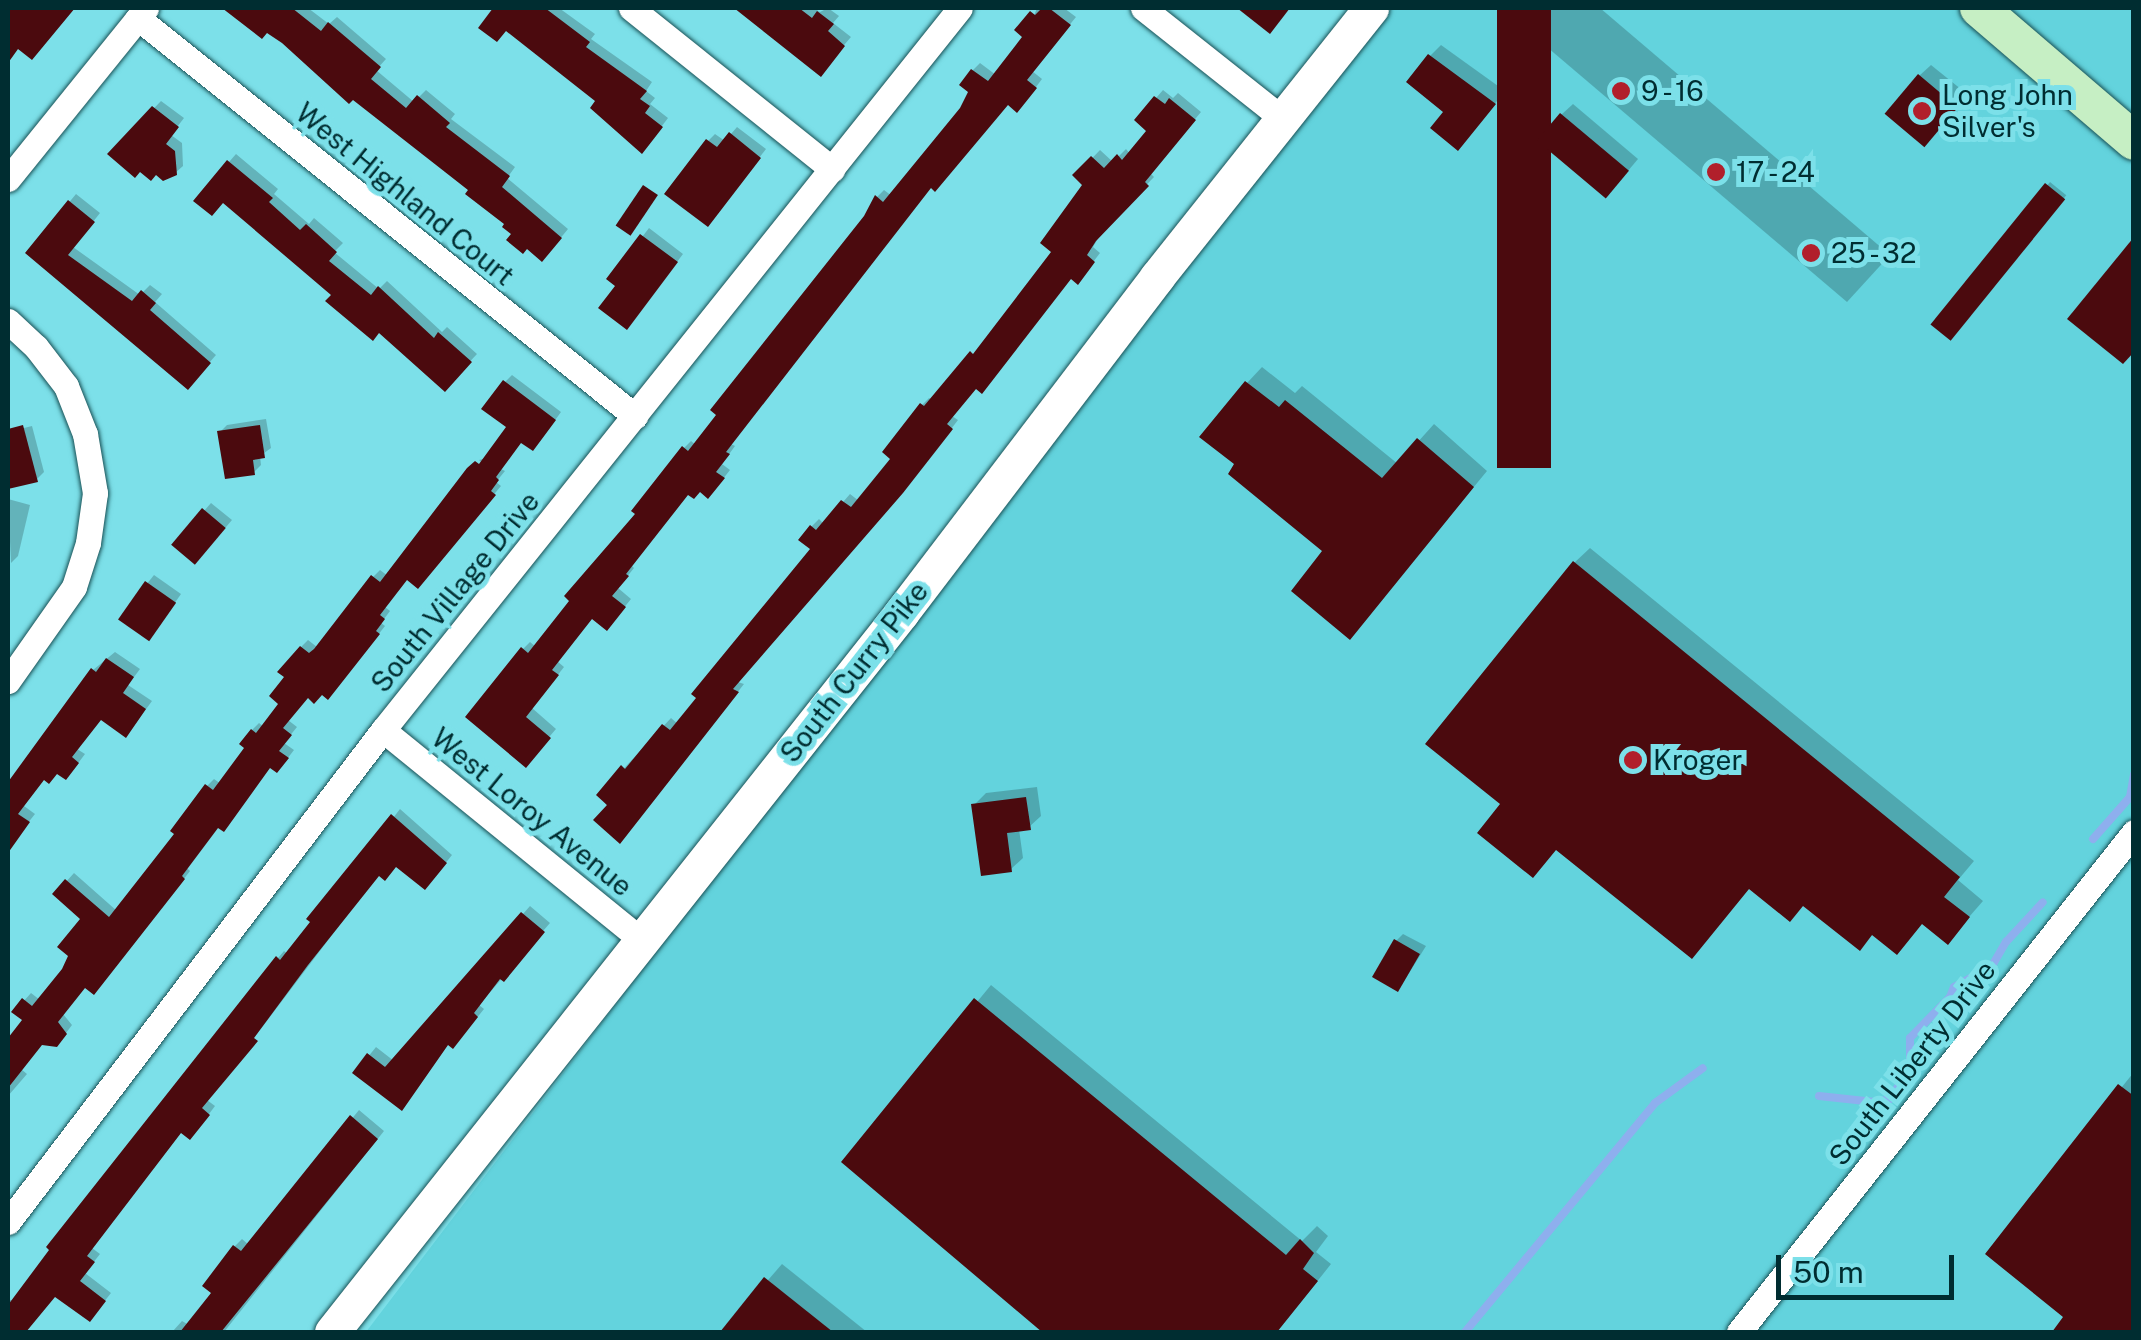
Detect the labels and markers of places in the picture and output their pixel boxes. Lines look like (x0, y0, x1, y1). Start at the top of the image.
place label: 9 - 16 (1641, 74, 1711, 108)
place label: Long John Silver's (1942, 78, 2073, 144)
marker: 9 - 16 (1610, 80, 1632, 102)
marker: Long John Silver's (1911, 100, 1933, 122)
place label: 17 - 24 (1736, 155, 1823, 189)
marker: 17 - 24 (1705, 161, 1727, 183)
place label: 25 - 32 (1831, 236, 1924, 270)
marker: 25 - 32 (1800, 242, 1822, 264)
place label: Kroger (1653, 743, 1742, 777)
marker: Kroger (1622, 749, 1644, 771)

